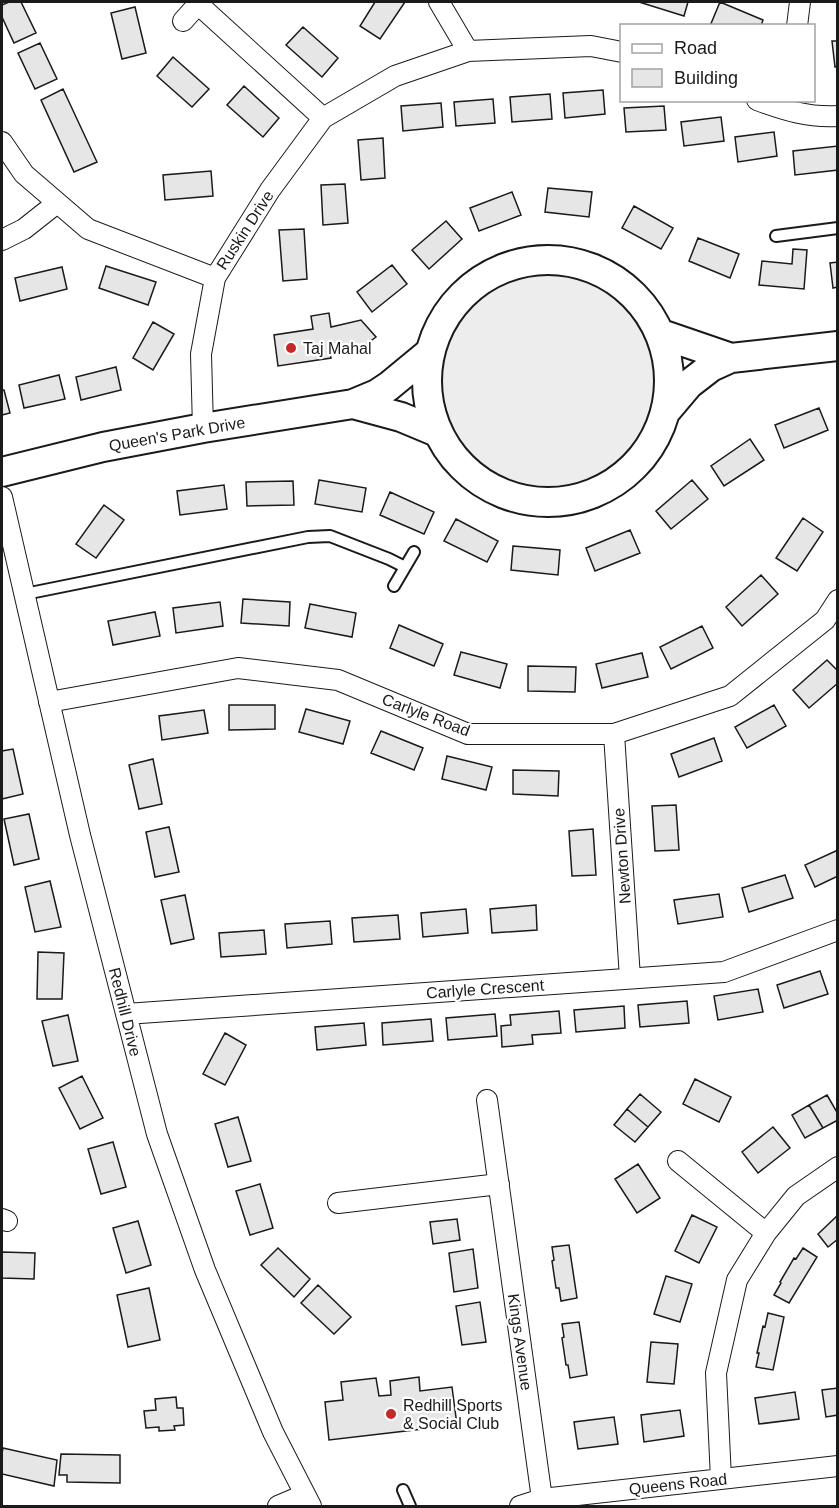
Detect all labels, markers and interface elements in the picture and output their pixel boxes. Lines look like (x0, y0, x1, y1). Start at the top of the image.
legend (620, 24, 815, 102)
text: Road (674, 38, 717, 58)
text: Building (674, 68, 738, 88)
street label: Ruskin Drive (213, 187, 277, 273)
place label: Taj Mahal (303, 340, 371, 357)
marker: Taj Mahal (284, 341, 298, 355)
street label: Queen's Park Drive (107, 414, 247, 454)
street label: Carlyle Road (380, 690, 472, 740)
street label: Newton Drive (610, 807, 634, 904)
street label: Redhill Drive (106, 966, 144, 1058)
street label: Carlyle Crescent (425, 976, 545, 1002)
street label: Kings Avenue (505, 1293, 535, 1392)
place label: Redhill Sports & Social Club (403, 1397, 503, 1432)
marker: Redhill Sports & Social Club (384, 1407, 398, 1421)
street label: Queens Road (628, 1470, 728, 1498)

